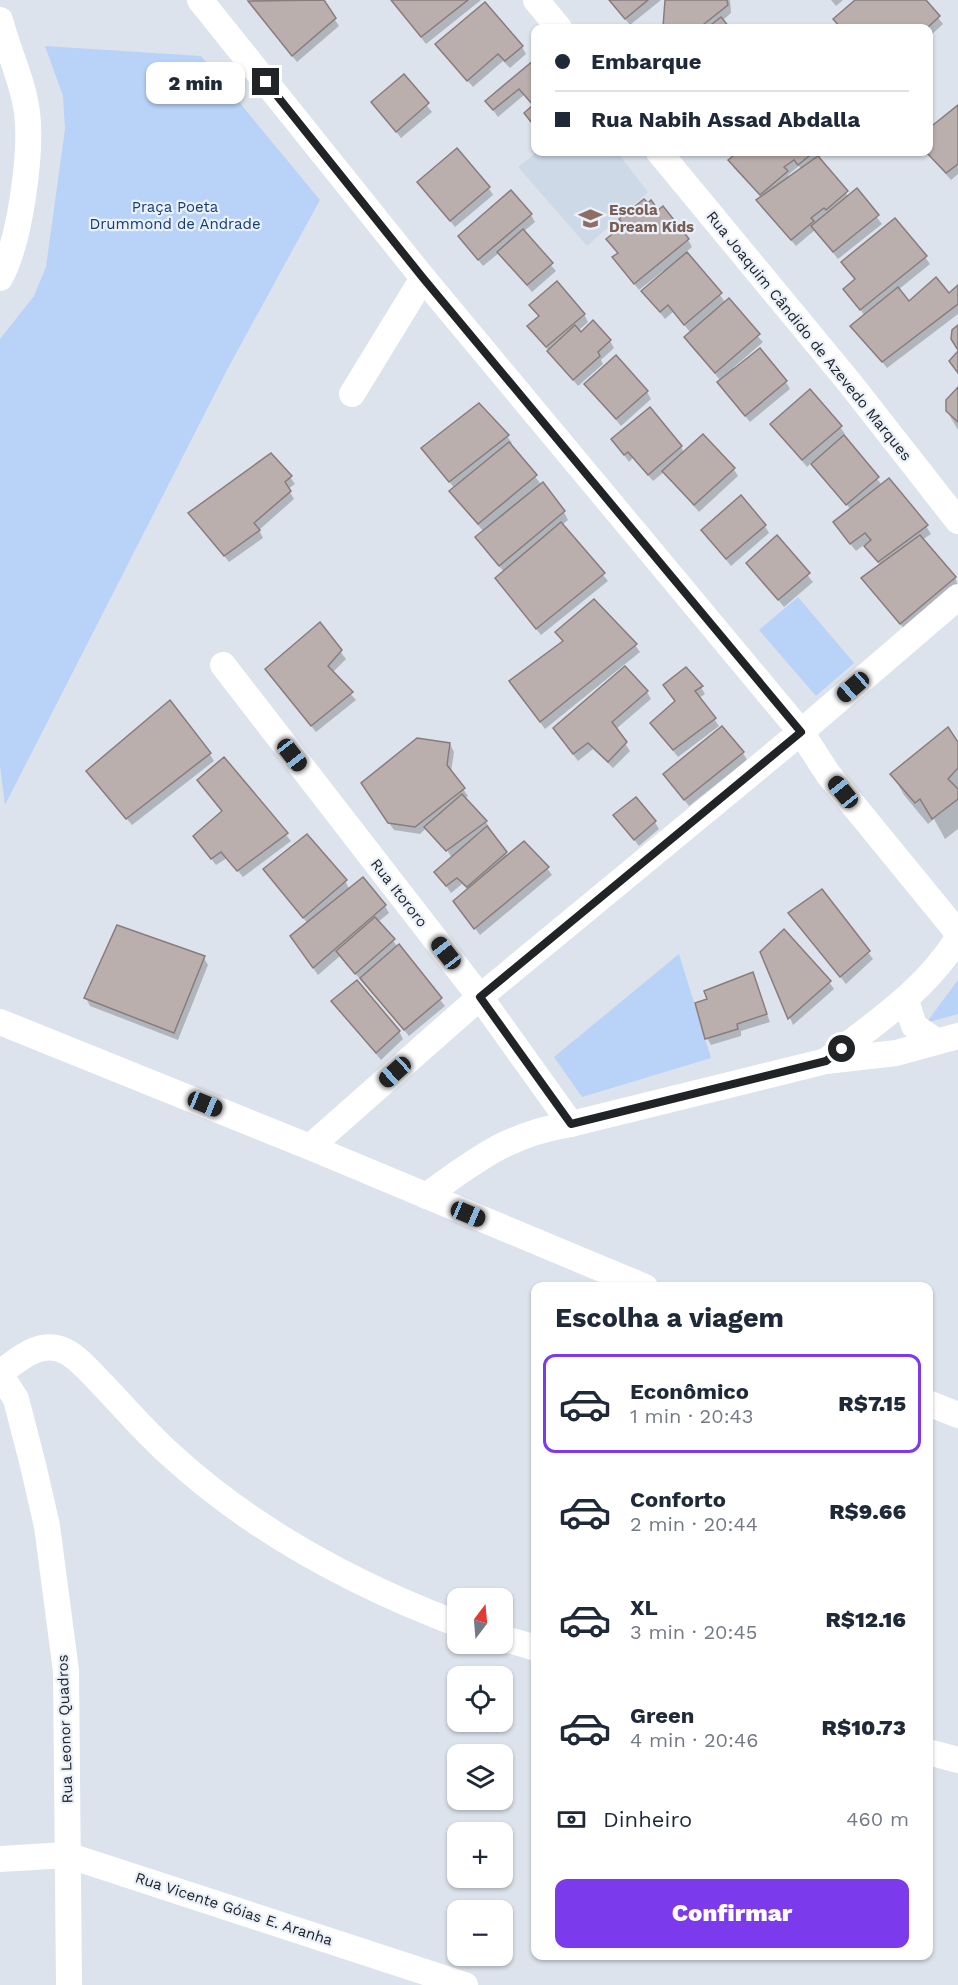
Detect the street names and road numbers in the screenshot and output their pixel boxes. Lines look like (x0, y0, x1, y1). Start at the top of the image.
street label: Rua Joaquim Cândido de Azevedo Marques (703, 208, 915, 465)
street label: Rua Itororo (367, 855, 431, 931)
street label: Rua Leonor Quadros (53, 1654, 77, 1804)
street label: Rua Vicente Góias E. Aranha (133, 1869, 336, 1950)

